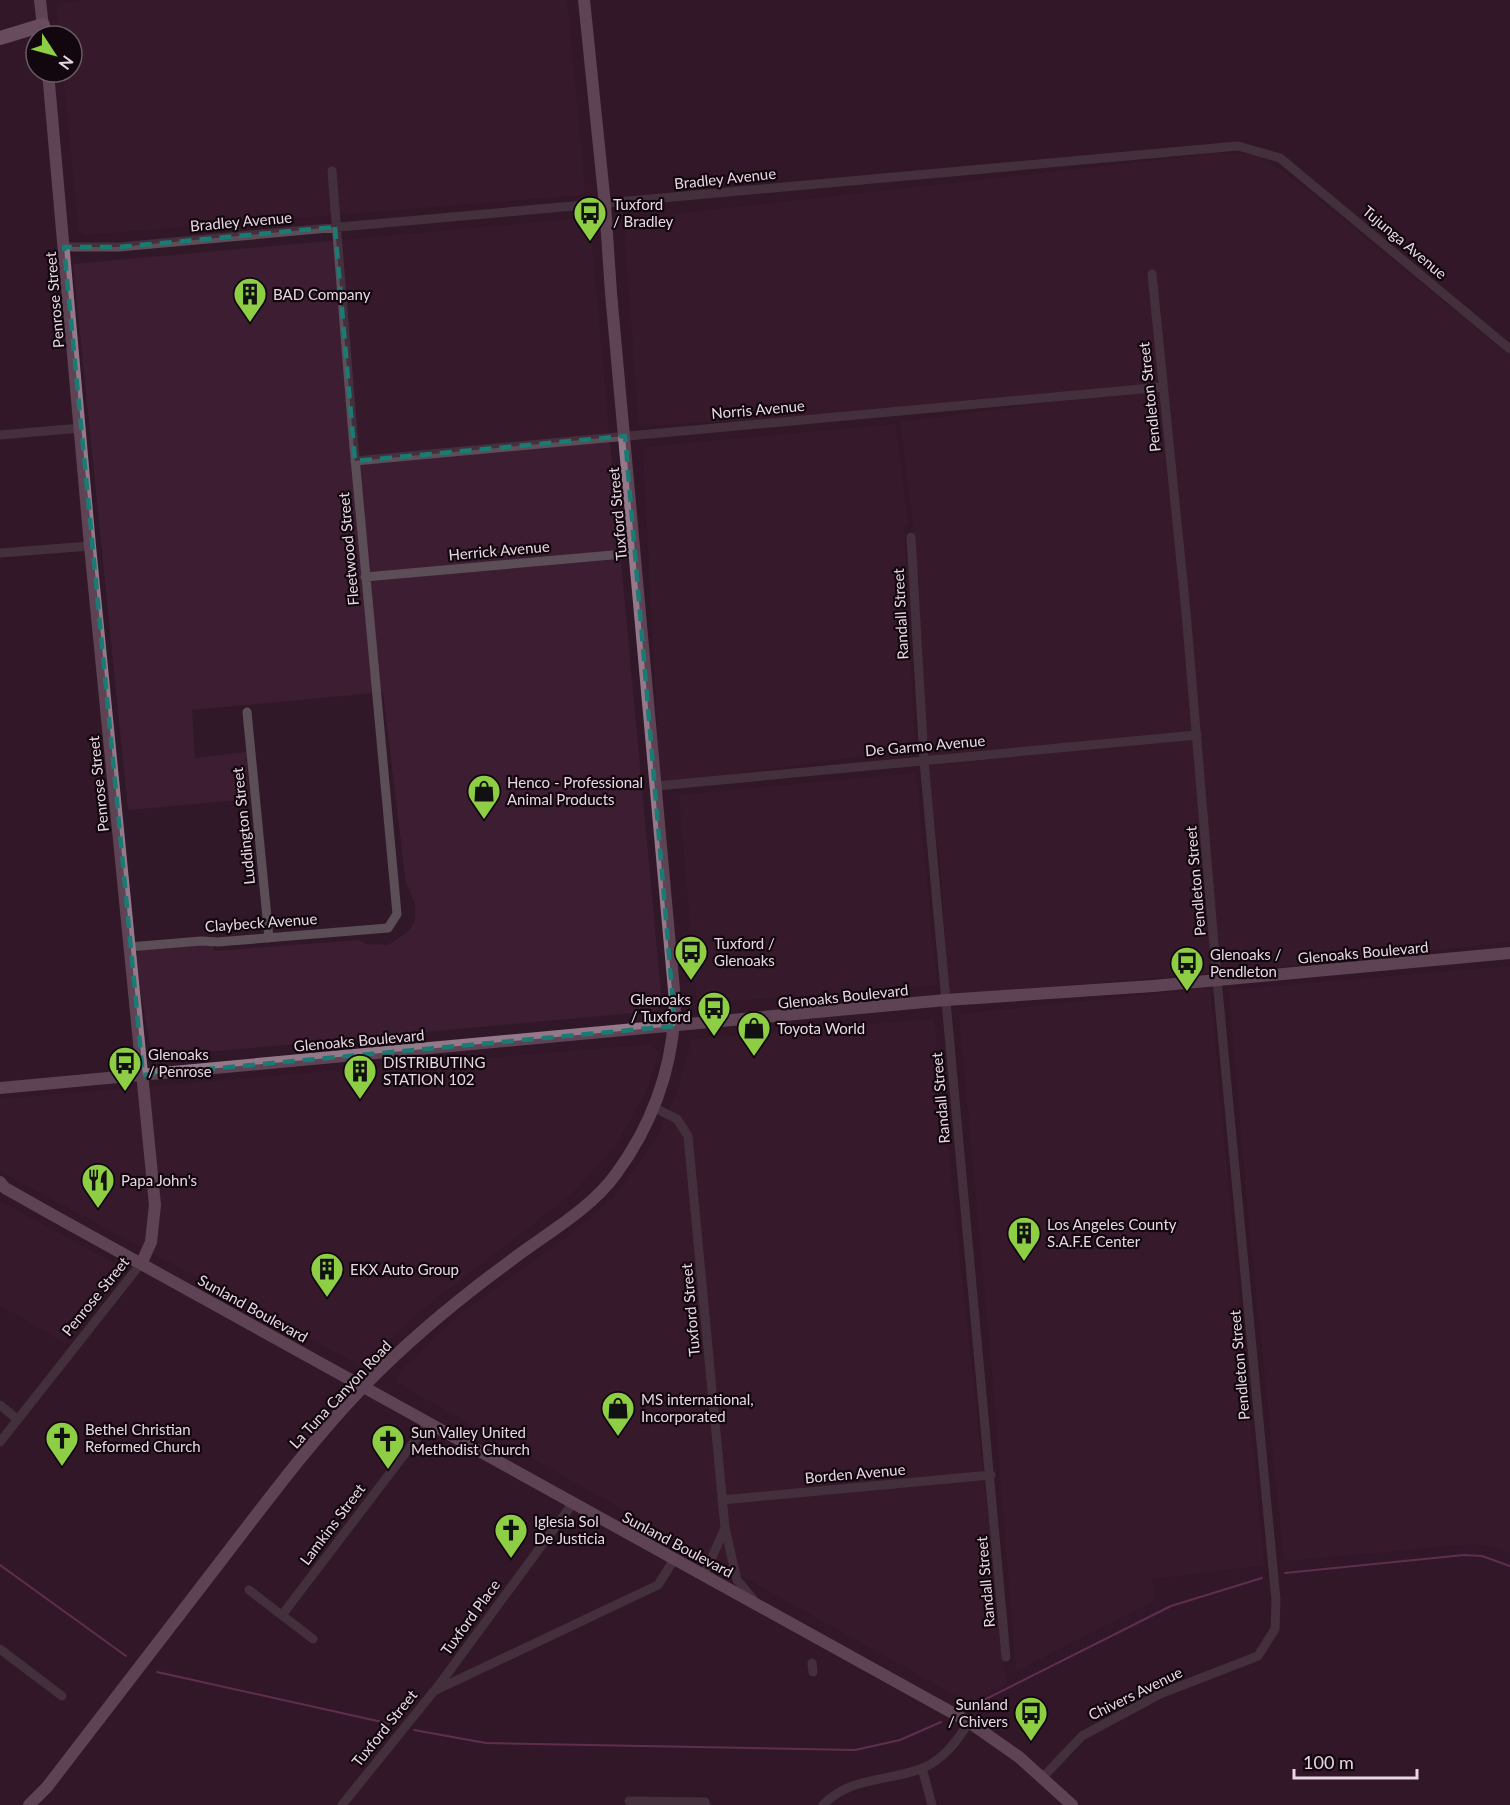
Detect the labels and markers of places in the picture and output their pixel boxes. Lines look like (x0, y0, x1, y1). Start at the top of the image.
bus stop icon: Tuxford / Bradley (572, 195, 608, 242)
place label: Tuxford / Bradley (613, 195, 674, 230)
building icon: BAD Company (232, 276, 268, 323)
place label: BAD Company (273, 285, 371, 303)
shop icon: Henco - Professional Animal Products (466, 773, 502, 820)
place label: Henco - Professional Animal Products (507, 773, 643, 808)
bus stop icon: Tuxford / Glenoaks (673, 934, 709, 981)
place label: Tuxford / Glenoaks (714, 934, 775, 969)
bus stop icon: Glenoaks / Pendleton (1169, 945, 1205, 992)
place label: Glenoaks / Pendleton (1210, 945, 1282, 980)
place label: Glenoaks / Tuxford (630, 990, 691, 1025)
bus stop icon: Glenoaks / Tuxford (696, 990, 732, 1037)
shop icon: Toyota World (736, 1010, 772, 1057)
place label: Toyota World (777, 1019, 865, 1037)
bus stop icon: Glenoaks / Penrose (107, 1045, 143, 1092)
place label: Glenoaks / Penrose (148, 1045, 212, 1080)
building icon: DISTRIBUTING STATION 102 (342, 1053, 378, 1100)
place label: DISTRIBUTING STATION 102 (383, 1053, 485, 1088)
restaurant icon: Papa John's (80, 1162, 116, 1209)
place label: Papa John's (121, 1171, 197, 1189)
building icon: Los Angeles County S.A.F.E Center (1006, 1215, 1042, 1262)
place label: Los Angeles County S.A.F.E Center (1047, 1215, 1177, 1250)
building icon: EKX Auto Group (309, 1251, 345, 1298)
place label: EKX Auto Group (350, 1260, 459, 1278)
shop icon: MS international, Incorporated (600, 1390, 636, 1437)
place label: MS international, Incorporated (641, 1390, 754, 1425)
church icon: Bethel Christian Reformed Church (44, 1420, 80, 1467)
place label: Bethel Christian Reformed Church (85, 1420, 201, 1455)
church icon: Sun Valley United Methodist Church (370, 1423, 406, 1470)
place label: Sun Valley United Methodist Church (411, 1423, 530, 1458)
church icon: Iglesia Sol De Justicia (493, 1512, 529, 1559)
place label: Iglesia Sol De Justicia (534, 1512, 605, 1547)
place label: Sunland / Chivers (948, 1695, 1008, 1730)
bus stop icon: Sunland / Chivers (1013, 1695, 1049, 1742)

